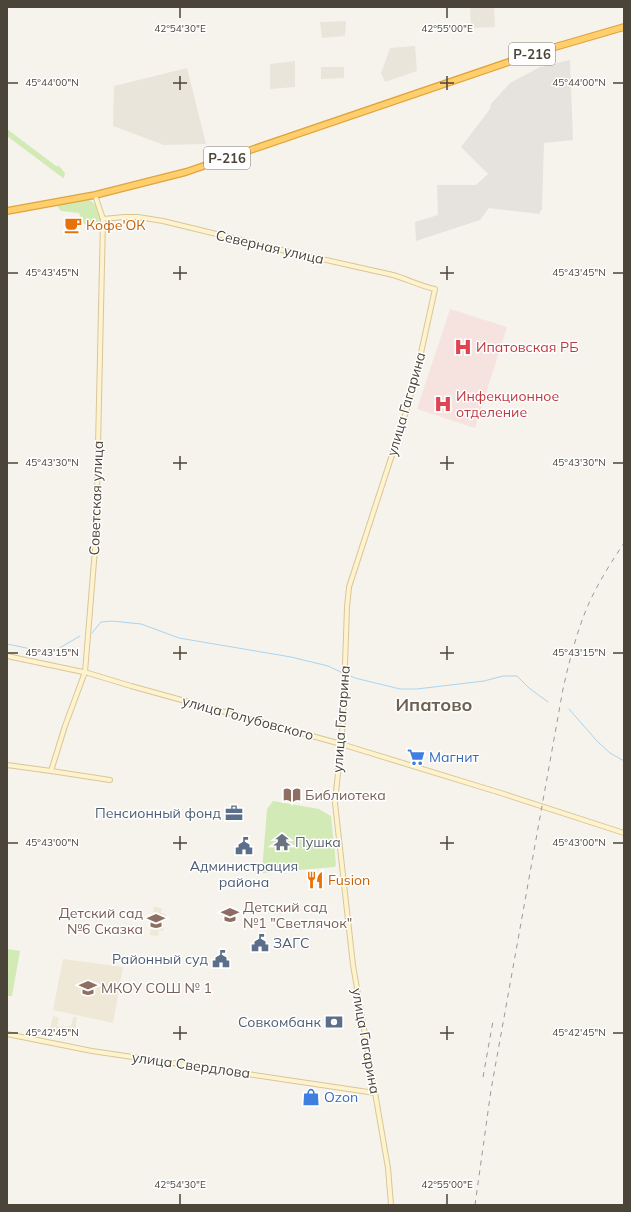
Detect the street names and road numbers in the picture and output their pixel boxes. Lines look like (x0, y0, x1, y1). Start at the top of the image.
road number: Р-216 (509, 43, 555, 65)
road number: Р-216 (204, 147, 250, 169)
street label: Северная улица (214, 226, 326, 268)
street label: улица Гагарина (383, 350, 429, 458)
street label: Советская улица (85, 440, 107, 556)
street label: улица Гагарина (328, 665, 354, 773)
street label: улица Голубовского (180, 692, 316, 744)
street label: улица Гагарина (348, 987, 384, 1095)
street label: улица Свердлова (131, 1048, 251, 1082)

